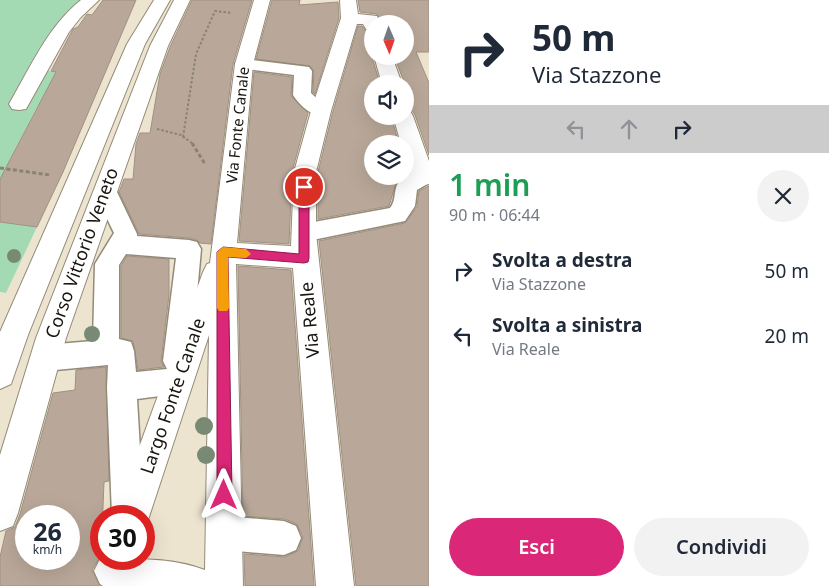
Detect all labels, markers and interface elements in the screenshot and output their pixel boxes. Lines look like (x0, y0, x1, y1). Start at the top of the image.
text: 50 m (532, 14, 615, 61)
north arrow (364, 15, 414, 65)
map controls (364, 15, 414, 185)
icon: right (449, 20, 514, 85)
text: Via Stazzone (532, 59, 661, 89)
street label: Via Fonte Canale (221, 66, 253, 184)
button: sound (364, 75, 414, 125)
icon: left (562, 115, 590, 143)
icon: ahead (615, 115, 643, 143)
icon: right (668, 115, 696, 143)
button: layers (364, 135, 414, 185)
street label: Corso Vittorio Veneto (39, 164, 123, 341)
text: 1 min (449, 164, 530, 205)
pin (283, 166, 325, 208)
button: close (757, 170, 809, 222)
icon: arrive (290, 173, 318, 201)
text: 90 m · 06:44 (449, 204, 540, 226)
text: Svolta a destra (492, 247, 632, 273)
icon: right (449, 257, 477, 285)
text: 50 m (765, 258, 809, 284)
text: Via Stazzone (492, 273, 586, 295)
street label: Via Reale (294, 281, 324, 359)
text: Svolta a sinistra (492, 312, 642, 338)
street label: Largo Fonte Canale (134, 314, 210, 477)
icon: left (449, 322, 477, 350)
text: 20 m (765, 323, 809, 349)
text: Via Reale (492, 338, 560, 360)
position arrow (197, 468, 249, 520)
speed limit sign: 30 (90, 505, 155, 570)
text: 26 (33, 514, 62, 548)
button: Esci (449, 518, 624, 576)
button: Condividi (634, 518, 809, 576)
text: km/h (33, 541, 62, 558)

